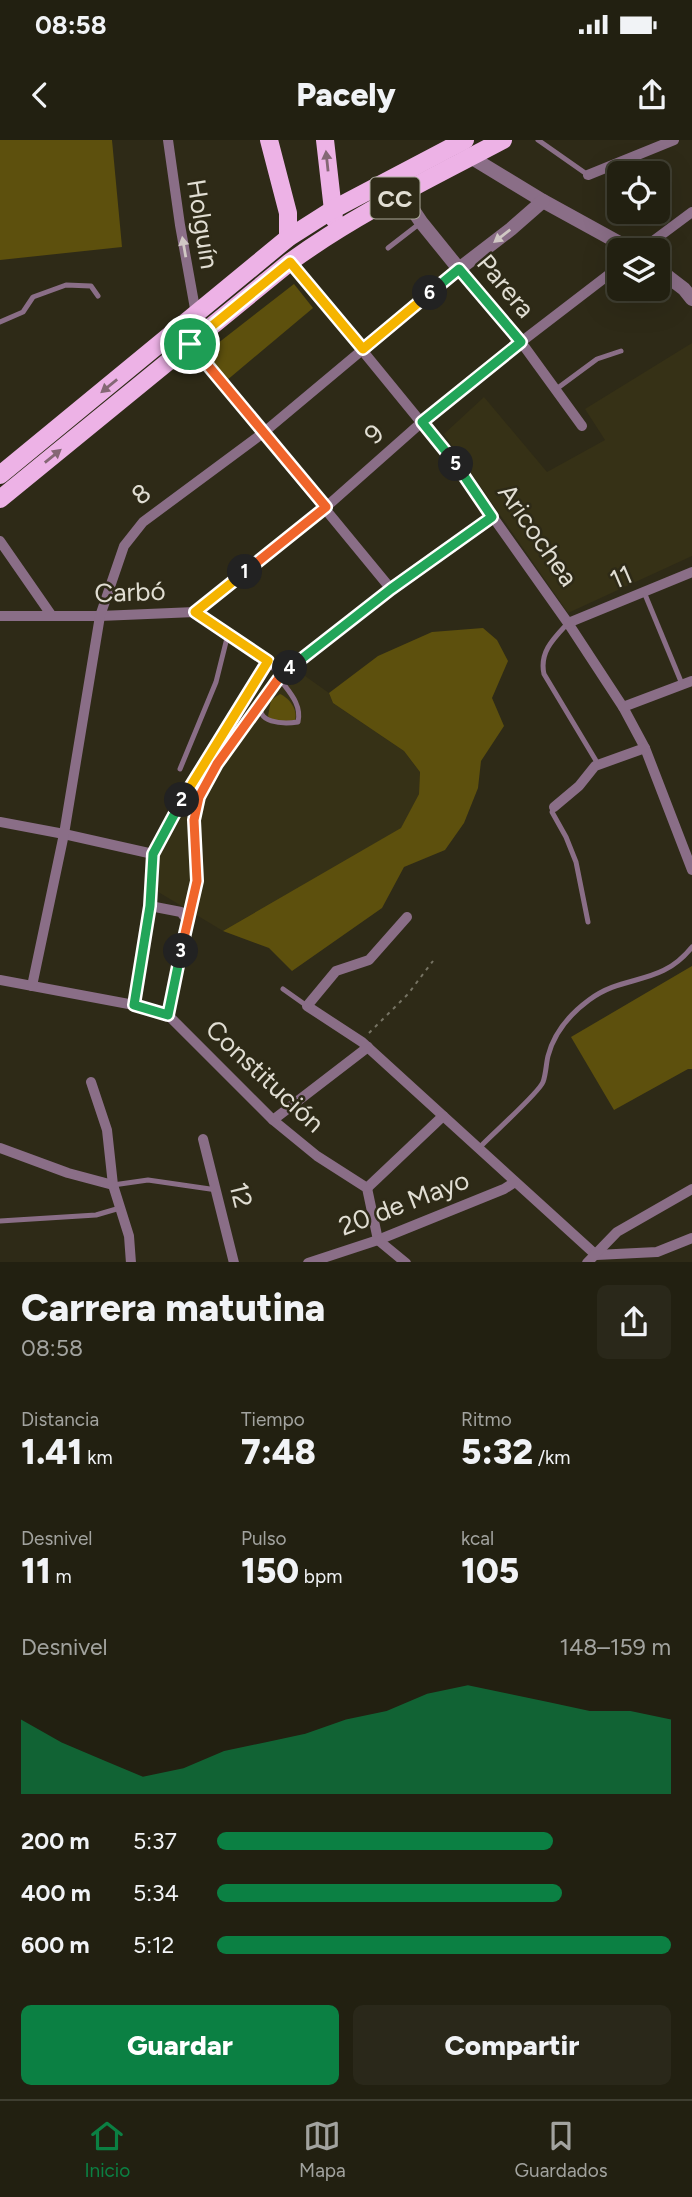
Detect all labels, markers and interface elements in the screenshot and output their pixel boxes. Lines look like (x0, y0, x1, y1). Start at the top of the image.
text: 08:58 (35, 9, 107, 41)
icon: back (21, 76, 59, 114)
text: Pacely (296, 76, 396, 114)
icon: share (633, 76, 671, 114)
one-way arrow (321, 150, 332, 172)
map controls (607, 161, 670, 301)
button: locate (607, 161, 670, 224)
street label: Holguín (180, 177, 226, 271)
road number: CC (370, 178, 420, 218)
one-way arrow (493, 228, 511, 242)
one-way arrow (178, 236, 189, 258)
button: layers (607, 238, 670, 301)
street label: Parera (470, 248, 542, 324)
pin: 6 (412, 276, 448, 310)
text: 6 (424, 281, 435, 304)
pin (160, 314, 220, 374)
icon: arrive (171, 325, 209, 363)
one-way arrow (100, 378, 117, 393)
street label: 9 (358, 417, 390, 451)
pin: 5 (438, 446, 474, 482)
one-way arrow (44, 449, 61, 464)
text: 5 (450, 452, 461, 475)
street label: 8 (125, 476, 157, 512)
street label: Aricochea (491, 478, 585, 592)
pin: 1 (228, 554, 262, 590)
street label: 11 (605, 558, 637, 596)
text: 1 (240, 560, 249, 583)
street label: Carbó (94, 575, 166, 609)
pin: 4 (272, 650, 308, 686)
text: 4 (283, 656, 296, 679)
pin: 2 (164, 782, 200, 818)
text: 2 (176, 788, 187, 811)
pin: 3 (164, 934, 198, 968)
text: 3 (175, 939, 186, 962)
street label: Constitución (199, 1013, 331, 1139)
street label: 20 de Mayo (334, 1164, 474, 1242)
street label: 12 (222, 1179, 260, 1211)
text: Carrera matutina (21, 1285, 325, 1331)
button: share (597, 1285, 671, 1359)
text: 08:58 (21, 1334, 83, 1362)
text: Distancia (21, 1408, 99, 1431)
text: Tiempo (241, 1408, 305, 1431)
text: Ritmo (461, 1408, 512, 1431)
text: 1.41 (21, 1431, 83, 1473)
text: 7:48 (241, 1431, 316, 1473)
text: 5:32 (461, 1431, 533, 1473)
text: km (83, 1446, 113, 1469)
text: /km (533, 1446, 570, 1469)
text: Desnivel (21, 1527, 93, 1550)
text: Pulso (241, 1527, 287, 1550)
text: kcal (461, 1527, 494, 1550)
text: 11 (21, 1550, 51, 1592)
text: 150 (241, 1550, 299, 1592)
text: 105 (461, 1550, 519, 1592)
text: m (51, 1565, 72, 1588)
text: bpm (299, 1565, 342, 1588)
text: Desnivel (21, 1633, 108, 1661)
text: 148–159 m (559, 1633, 671, 1661)
text: 200 m (21, 1827, 90, 1855)
text: 5:37 (133, 1827, 177, 1855)
text: 400 m (21, 1879, 91, 1907)
text: 5:34 (133, 1879, 179, 1907)
text: 600 m (21, 1931, 90, 1959)
text: 5:12 (133, 1931, 174, 1959)
button: Guardar (21, 2005, 339, 2085)
button: Compartir (353, 2005, 671, 2085)
tab: Inicio (84, 2117, 130, 2182)
tab: Mapa (299, 2117, 346, 2182)
tab: Guardados (515, 2117, 608, 2182)

